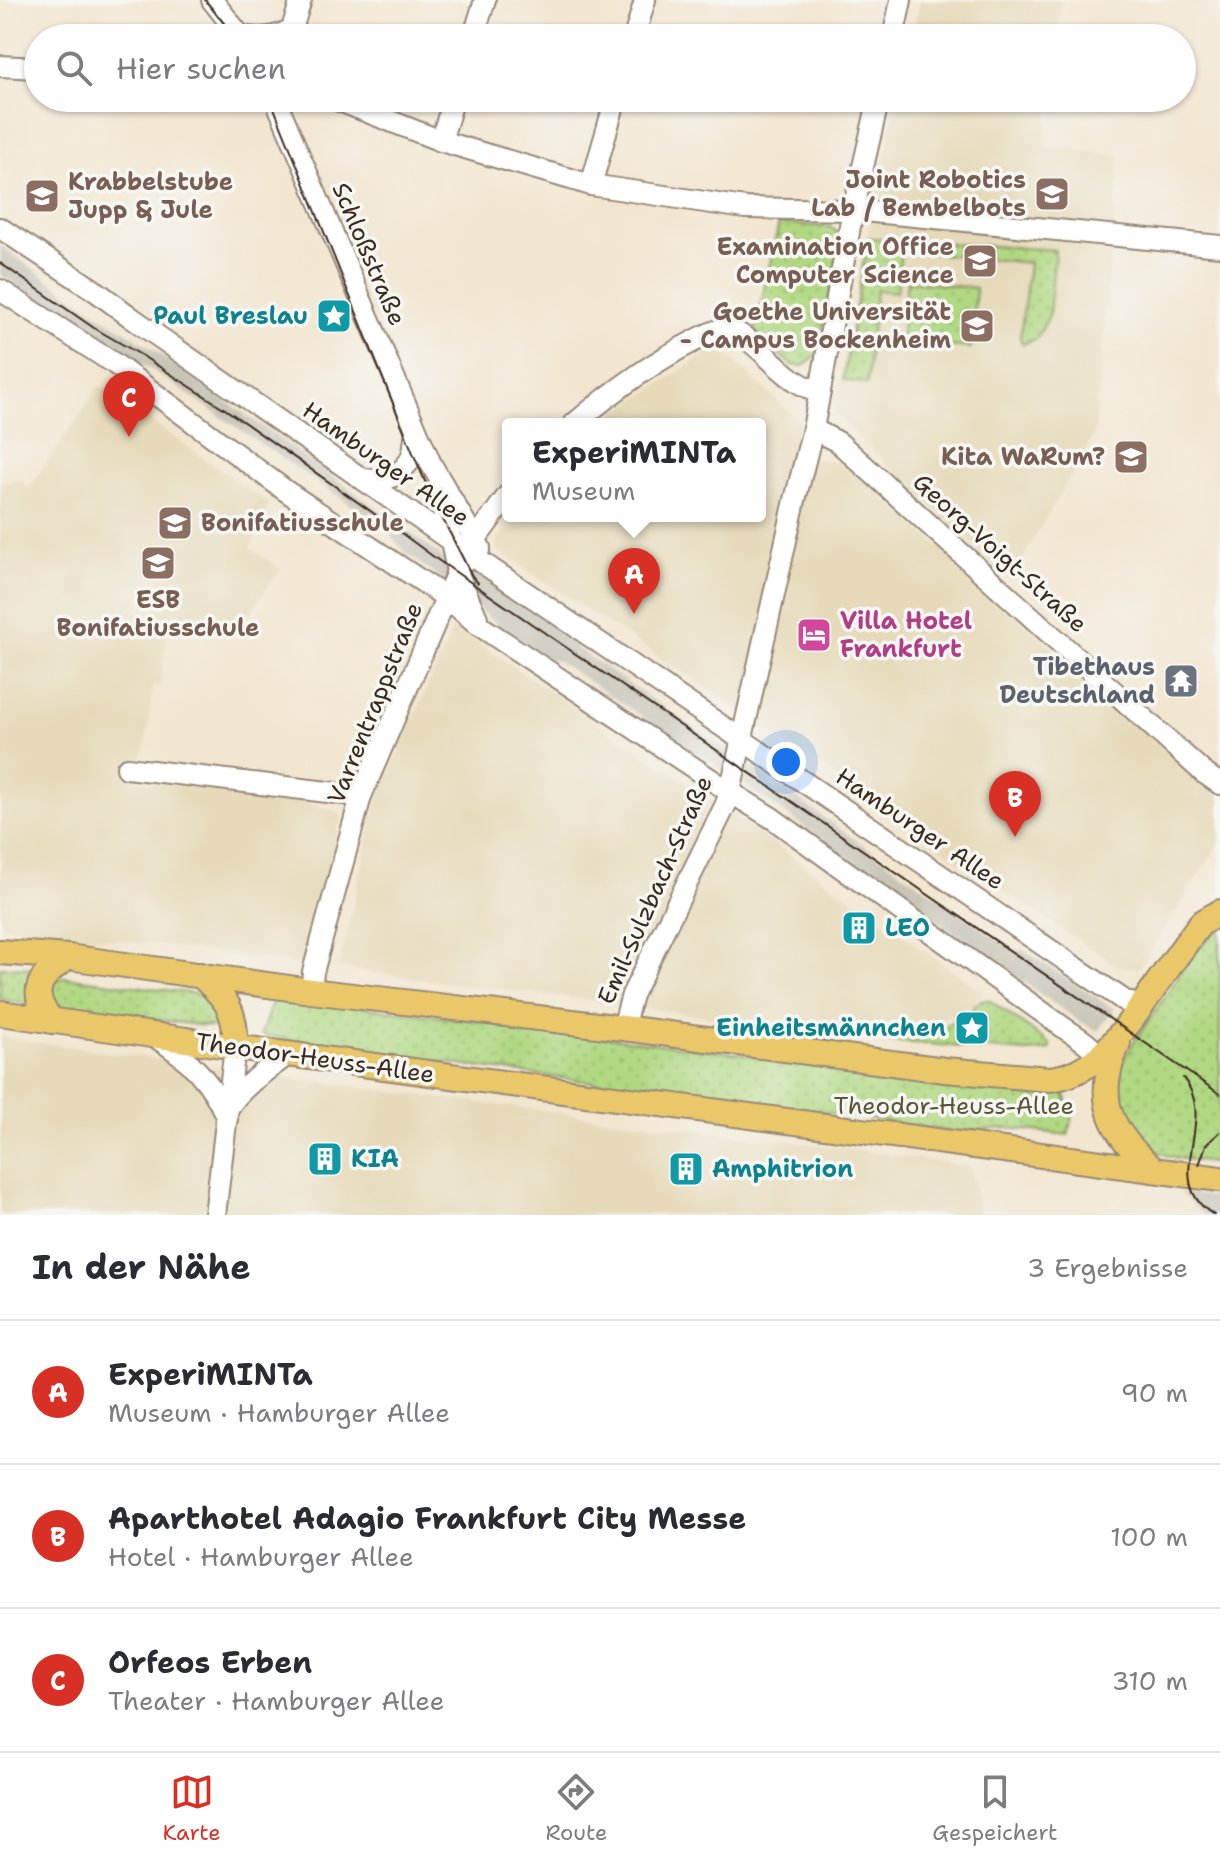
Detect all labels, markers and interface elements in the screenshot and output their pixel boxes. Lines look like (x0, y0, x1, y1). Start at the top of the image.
search box (24, 24, 1196, 112)
icon: search (52, 46, 96, 90)
text: Hier suchen (116, 48, 286, 89)
place label: Joint Robotics Lab / Bembelbots (811, 164, 1026, 224)
place label: Krabbelstube Jupp & Jule (68, 166, 233, 226)
school or university icon: Joint Robotics Lab / Bembelbots (1033, 175, 1071, 213)
school or university icon: Krabbelstube Jupp & Jule (23, 177, 61, 215)
street label: Schloßstraße (325, 178, 413, 330)
place label: Examination Office Computer Science (716, 231, 954, 291)
school or university icon: Examination Office Computer Science (961, 242, 999, 280)
place label: Goethe Universität - Campus Bockenheim (679, 296, 951, 356)
place icon: Paul Breslau (315, 297, 353, 335)
place label: Paul Breslau (153, 300, 308, 332)
school or university icon: Goethe Universität - Campus Bockenheim (958, 307, 996, 345)
pin: C (103, 371, 155, 437)
street label: Hamburger Allee (296, 394, 476, 534)
popup (502, 418, 766, 522)
text: ExperiMINTa (532, 432, 736, 473)
school or university icon: Kita WaRum? (1112, 438, 1150, 476)
place label: Kita WaRum? (941, 441, 1105, 473)
street label: Georg-Voigt-Straße (906, 466, 1094, 640)
text: Museum (532, 473, 635, 508)
school or university icon: Bonifatiusschule (156, 504, 194, 542)
place label: Bonifatiusschule (201, 507, 404, 539)
school or university icon: ESB Bonifatiusschule (139, 544, 177, 582)
pin: A (608, 548, 660, 614)
place label: ESB Bonifatiusschule (57, 584, 259, 644)
street label: Varrentrappstraße (320, 598, 430, 808)
place label: Villa Hotel Frankfurt (840, 605, 972, 665)
hotel icon: Villa Hotel Frankfurt (795, 616, 833, 654)
place label: Tibethaus Deutschland (999, 651, 1155, 711)
temple icon: Tibethaus Deutschland (1162, 662, 1200, 700)
your location (766, 742, 806, 782)
street label: Hamburger Allee (829, 761, 1011, 897)
street label: Emil-Sulzbach-Straße (590, 771, 720, 1009)
pin: B (989, 771, 1041, 837)
building icon: LEO (840, 909, 878, 947)
place label: LEO (885, 912, 930, 944)
place icon: Einheitsmännchen (953, 1009, 991, 1047)
place label: Einheitsmännchen (716, 1012, 946, 1044)
street label: Theodor-Heuss-Allee (194, 1025, 436, 1091)
park label: Theodor-Heuss-Allee (834, 1090, 1074, 1122)
building icon: KIA (306, 1140, 344, 1178)
place label: KIA (351, 1143, 399, 1175)
building icon: Amphitrion (667, 1150, 705, 1188)
place label: Amphitrion (712, 1153, 853, 1185)
text: In der Nähe (32, 1244, 251, 1290)
text: 3 Ergebnisse (1027, 1250, 1188, 1285)
text: ExperiMINTa (108, 1354, 313, 1395)
text: A (48, 1375, 68, 1410)
text: 90 m (1121, 1375, 1188, 1410)
text: Museum · Hamburger Allee (108, 1395, 450, 1430)
text: Aparthotel Adagio Frankfurt City Messe (108, 1498, 746, 1539)
text: B (50, 1519, 66, 1554)
text: 100 m (1110, 1519, 1188, 1554)
text: Hotel · Hamburger Allee (108, 1539, 414, 1574)
text: Orfeos Erben (108, 1642, 312, 1683)
text: C (50, 1663, 66, 1698)
text: 310 m (1112, 1663, 1188, 1698)
text: Theater · Hamburger Allee (108, 1683, 445, 1718)
tab: Karte (162, 1770, 221, 1847)
tab: Route (546, 1770, 607, 1847)
tab: Gespeichert (932, 1770, 1058, 1847)

